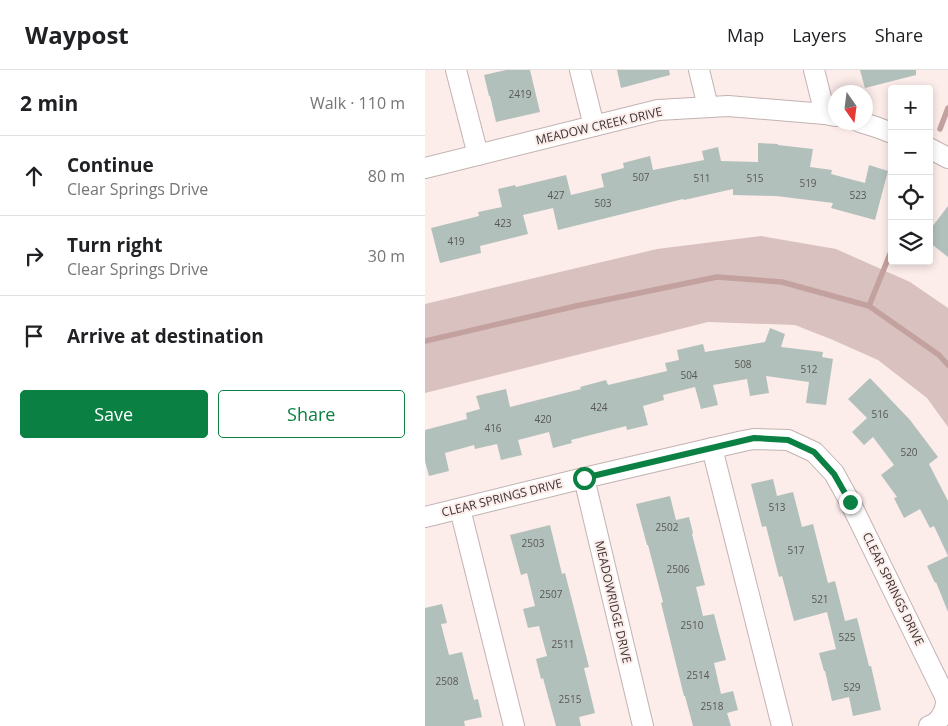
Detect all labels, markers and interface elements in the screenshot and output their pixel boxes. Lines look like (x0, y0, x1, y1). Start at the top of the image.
text: Waypost (25, 18, 129, 51)
text: Map (727, 23, 764, 47)
text: Layers (792, 23, 847, 47)
text: Share (875, 23, 923, 47)
north arrow (828, 85, 873, 130)
map controls (888, 85, 933, 265)
button: + (888, 85, 933, 130)
house number: 2419 (509, 87, 532, 101)
text: 2 min (20, 89, 78, 117)
text: Walk · 110 m (310, 92, 405, 114)
street label: MEADOW CREEK DRIVE (534, 103, 664, 148)
button: − (888, 130, 933, 175)
text: Continue (67, 152, 154, 178)
icon: ahead (20, 162, 48, 190)
text: 80 m (368, 165, 405, 187)
house number: 507 (632, 170, 650, 184)
house number: 511 (693, 171, 711, 185)
house number: 515 (746, 171, 764, 185)
button: locate (888, 175, 933, 220)
house number: 519 (799, 176, 817, 190)
text: Clear Springs Drive (67, 178, 208, 200)
house number: 427 (547, 188, 565, 202)
house number: 523 (849, 188, 867, 202)
house number: 503 (594, 196, 612, 210)
house number: 423 (494, 216, 512, 230)
button: layers (888, 220, 933, 265)
text: Turn right (67, 232, 162, 258)
house number: 419 (447, 234, 465, 248)
icon: right (20, 242, 48, 270)
text: 30 m (368, 245, 405, 267)
text: Clear Springs Drive (67, 258, 208, 280)
icon: arrive (20, 322, 48, 350)
text: Arrive at destination (67, 323, 264, 349)
house number: 508 (734, 357, 752, 371)
house number: 512 (800, 362, 818, 376)
house number: 504 (680, 368, 698, 382)
button: Save (20, 390, 208, 438)
button: Share (218, 390, 405, 438)
house number: 424 (590, 400, 608, 414)
house number: 516 (871, 407, 889, 421)
house number: 420 (534, 412, 552, 426)
house number: 416 (484, 421, 502, 435)
house number: 520 (900, 445, 918, 459)
route start (573, 467, 596, 490)
street label: CLEAR SPRINGS DRIVE (440, 474, 564, 521)
route end (839, 491, 862, 514)
house number: 513 (768, 500, 786, 514)
house number: 2502 (656, 520, 679, 534)
street label: CLEAR SPRINGS DRIVE (859, 529, 928, 648)
house number: 2503 (522, 536, 545, 550)
street label: MEADOWRIDGE DRIVE (591, 539, 636, 665)
house number: 517 (787, 543, 805, 557)
house number: 2506 (667, 562, 690, 576)
house number: 2507 (540, 587, 563, 601)
house number: 521 (811, 592, 829, 606)
house number: 2510 (681, 618, 704, 632)
house number: 525 (838, 630, 856, 644)
house number: 2511 (552, 637, 574, 651)
house number: 2514 (687, 668, 710, 682)
house number: 2508 (436, 674, 459, 688)
house number: 529 (843, 680, 861, 694)
house number: 2515 (559, 692, 582, 706)
house number: 2518 (701, 699, 724, 713)

